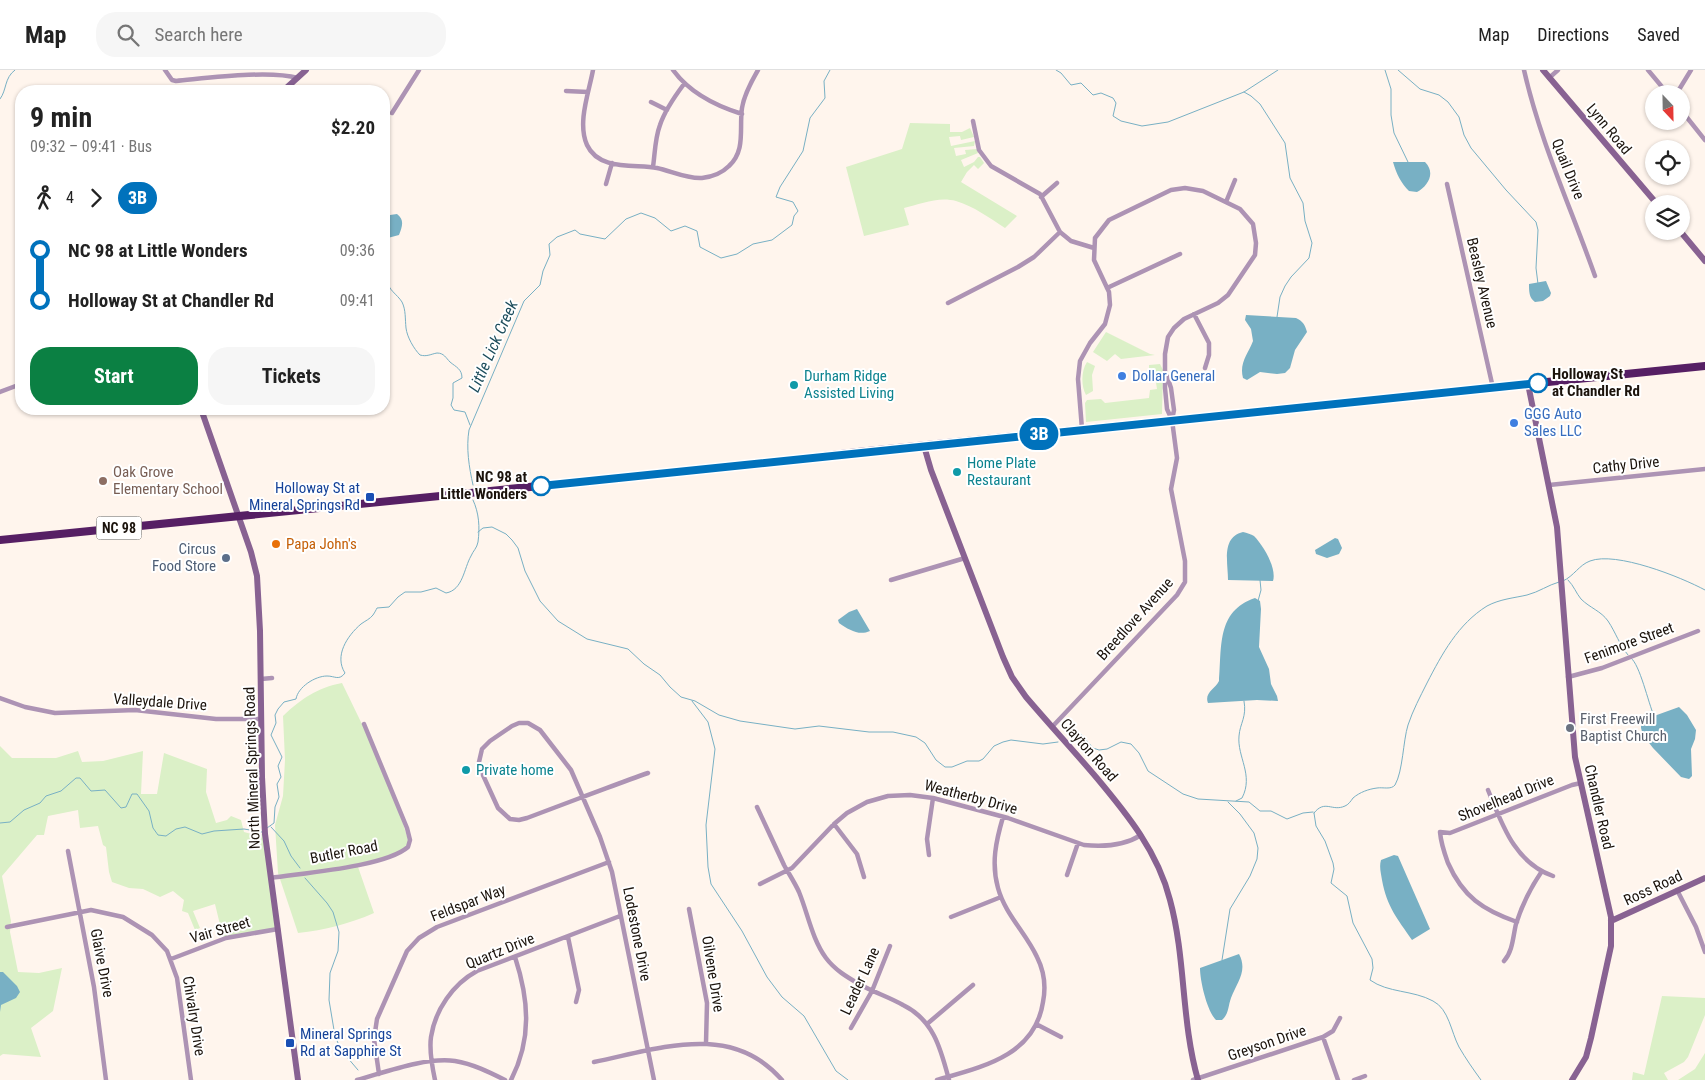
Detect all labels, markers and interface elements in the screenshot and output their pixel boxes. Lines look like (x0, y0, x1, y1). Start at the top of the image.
search box (96, 12, 446, 57)
text: Map (25, 21, 66, 49)
icon: search (114, 21, 142, 49)
text: Search here (154, 23, 243, 46)
text: Map (1478, 24, 1509, 45)
text: Directions (1537, 24, 1609, 45)
text: Saved (1637, 24, 1680, 45)
north arrow (1645, 85, 1690, 130)
map controls (1645, 85, 1690, 240)
street label: Lynn Road (1583, 100, 1635, 158)
text: 9 min (30, 101, 92, 134)
text: $2.20 (331, 116, 375, 139)
street label: Quail Drive (1548, 136, 1588, 202)
text: 09:32 – 09:41 · Bus (30, 137, 152, 156)
button: locate (1645, 140, 1690, 185)
icon: walk (30, 184, 58, 212)
icon: forward (82, 184, 110, 212)
text: 3B (128, 187, 147, 208)
text: 4 (66, 188, 74, 207)
button: layers (1645, 195, 1690, 240)
street label: Beasley Avenue (1463, 236, 1501, 330)
text: NC 98 at Little Wonders (68, 239, 248, 262)
text: 09:36 (340, 241, 375, 260)
text: Holloway St at Chandler Rd (68, 289, 274, 312)
text: 09:41 (340, 291, 375, 310)
water label: Little Lick Creek (464, 296, 522, 395)
button: Start (30, 347, 198, 405)
button: Tickets (208, 347, 375, 405)
place label: Holloway St at Chandler Rd (1552, 365, 1640, 400)
place label: Durham Ridge Assisted Living (804, 367, 894, 402)
place label: Dollar General (1132, 367, 1215, 385)
marker: Dollar General (1116, 370, 1128, 382)
marker: Holloway St at Chandler Rd (1528, 373, 1548, 393)
marker: Durham Ridge Assisted Living (788, 379, 800, 391)
place label: GGG Auto Sales LLC (1524, 405, 1582, 440)
marker: GGG Auto Sales LLC (1508, 417, 1520, 429)
line badge: 3B (1016, 418, 1062, 450)
text: 3B (1029, 423, 1049, 444)
street label: Cathy Drive (1592, 453, 1660, 477)
place label: Home Plate Restaurant (967, 454, 1036, 489)
place label: Oak Grove Elementary School (113, 463, 223, 498)
marker: Home Plate Restaurant (951, 466, 963, 478)
place label: NC 98 at Little Wonders (440, 468, 527, 503)
marker: Oak Grove Elementary School (97, 475, 109, 487)
marker: NC 98 at Little Wonders (531, 476, 551, 496)
place label: Holloway St at Mineral Springs Rd (249, 479, 360, 514)
marker: Holloway St at Mineral Springs Rd (364, 491, 376, 503)
road number: NC 98 (96, 516, 142, 539)
place label: Papa John's (286, 535, 357, 553)
marker: Papa John's (270, 538, 282, 550)
place label: Circus Food Store (152, 540, 216, 575)
marker: Circus Food Store (220, 552, 232, 564)
street label: Breedlove Avenue (1093, 574, 1177, 664)
street label: Fenimore Street (1582, 619, 1676, 667)
street label: North Mineral Springs Road (240, 686, 264, 850)
street label: Valleydale Drive (113, 690, 207, 714)
place label: First Freewill Baptist Church (1580, 710, 1667, 745)
street label: Clayton Road (1057, 715, 1121, 785)
marker: First Freewill Baptist Church (1564, 722, 1576, 734)
place label: Private home (476, 761, 554, 779)
street label: Chandler Road (1581, 763, 1617, 851)
marker: Private home (460, 764, 472, 776)
street label: Shovelhead Drive (1456, 771, 1556, 825)
street label: Weatherby Drive (922, 776, 1020, 818)
street label: Butler Road (309, 837, 379, 867)
street label: Ross Road (1621, 867, 1685, 909)
street label: Feldspar Way (428, 880, 508, 926)
street label: Lodestone Drive (619, 885, 655, 983)
street label: Vair Street (188, 913, 252, 947)
street label: Glaive Drive (87, 927, 117, 999)
street label: Quartz Drive (463, 929, 537, 973)
street label: Oilvene Drive (698, 935, 728, 1013)
street label: Leader Lane (837, 944, 883, 1018)
street label: Chivalry Drive (179, 975, 209, 1057)
street label: Greyson Drive (1226, 1021, 1308, 1065)
place label: Mineral Springs Rd at Sapphire St (300, 1025, 401, 1060)
marker: Mineral Springs Rd at Sapphire St (284, 1037, 296, 1049)

